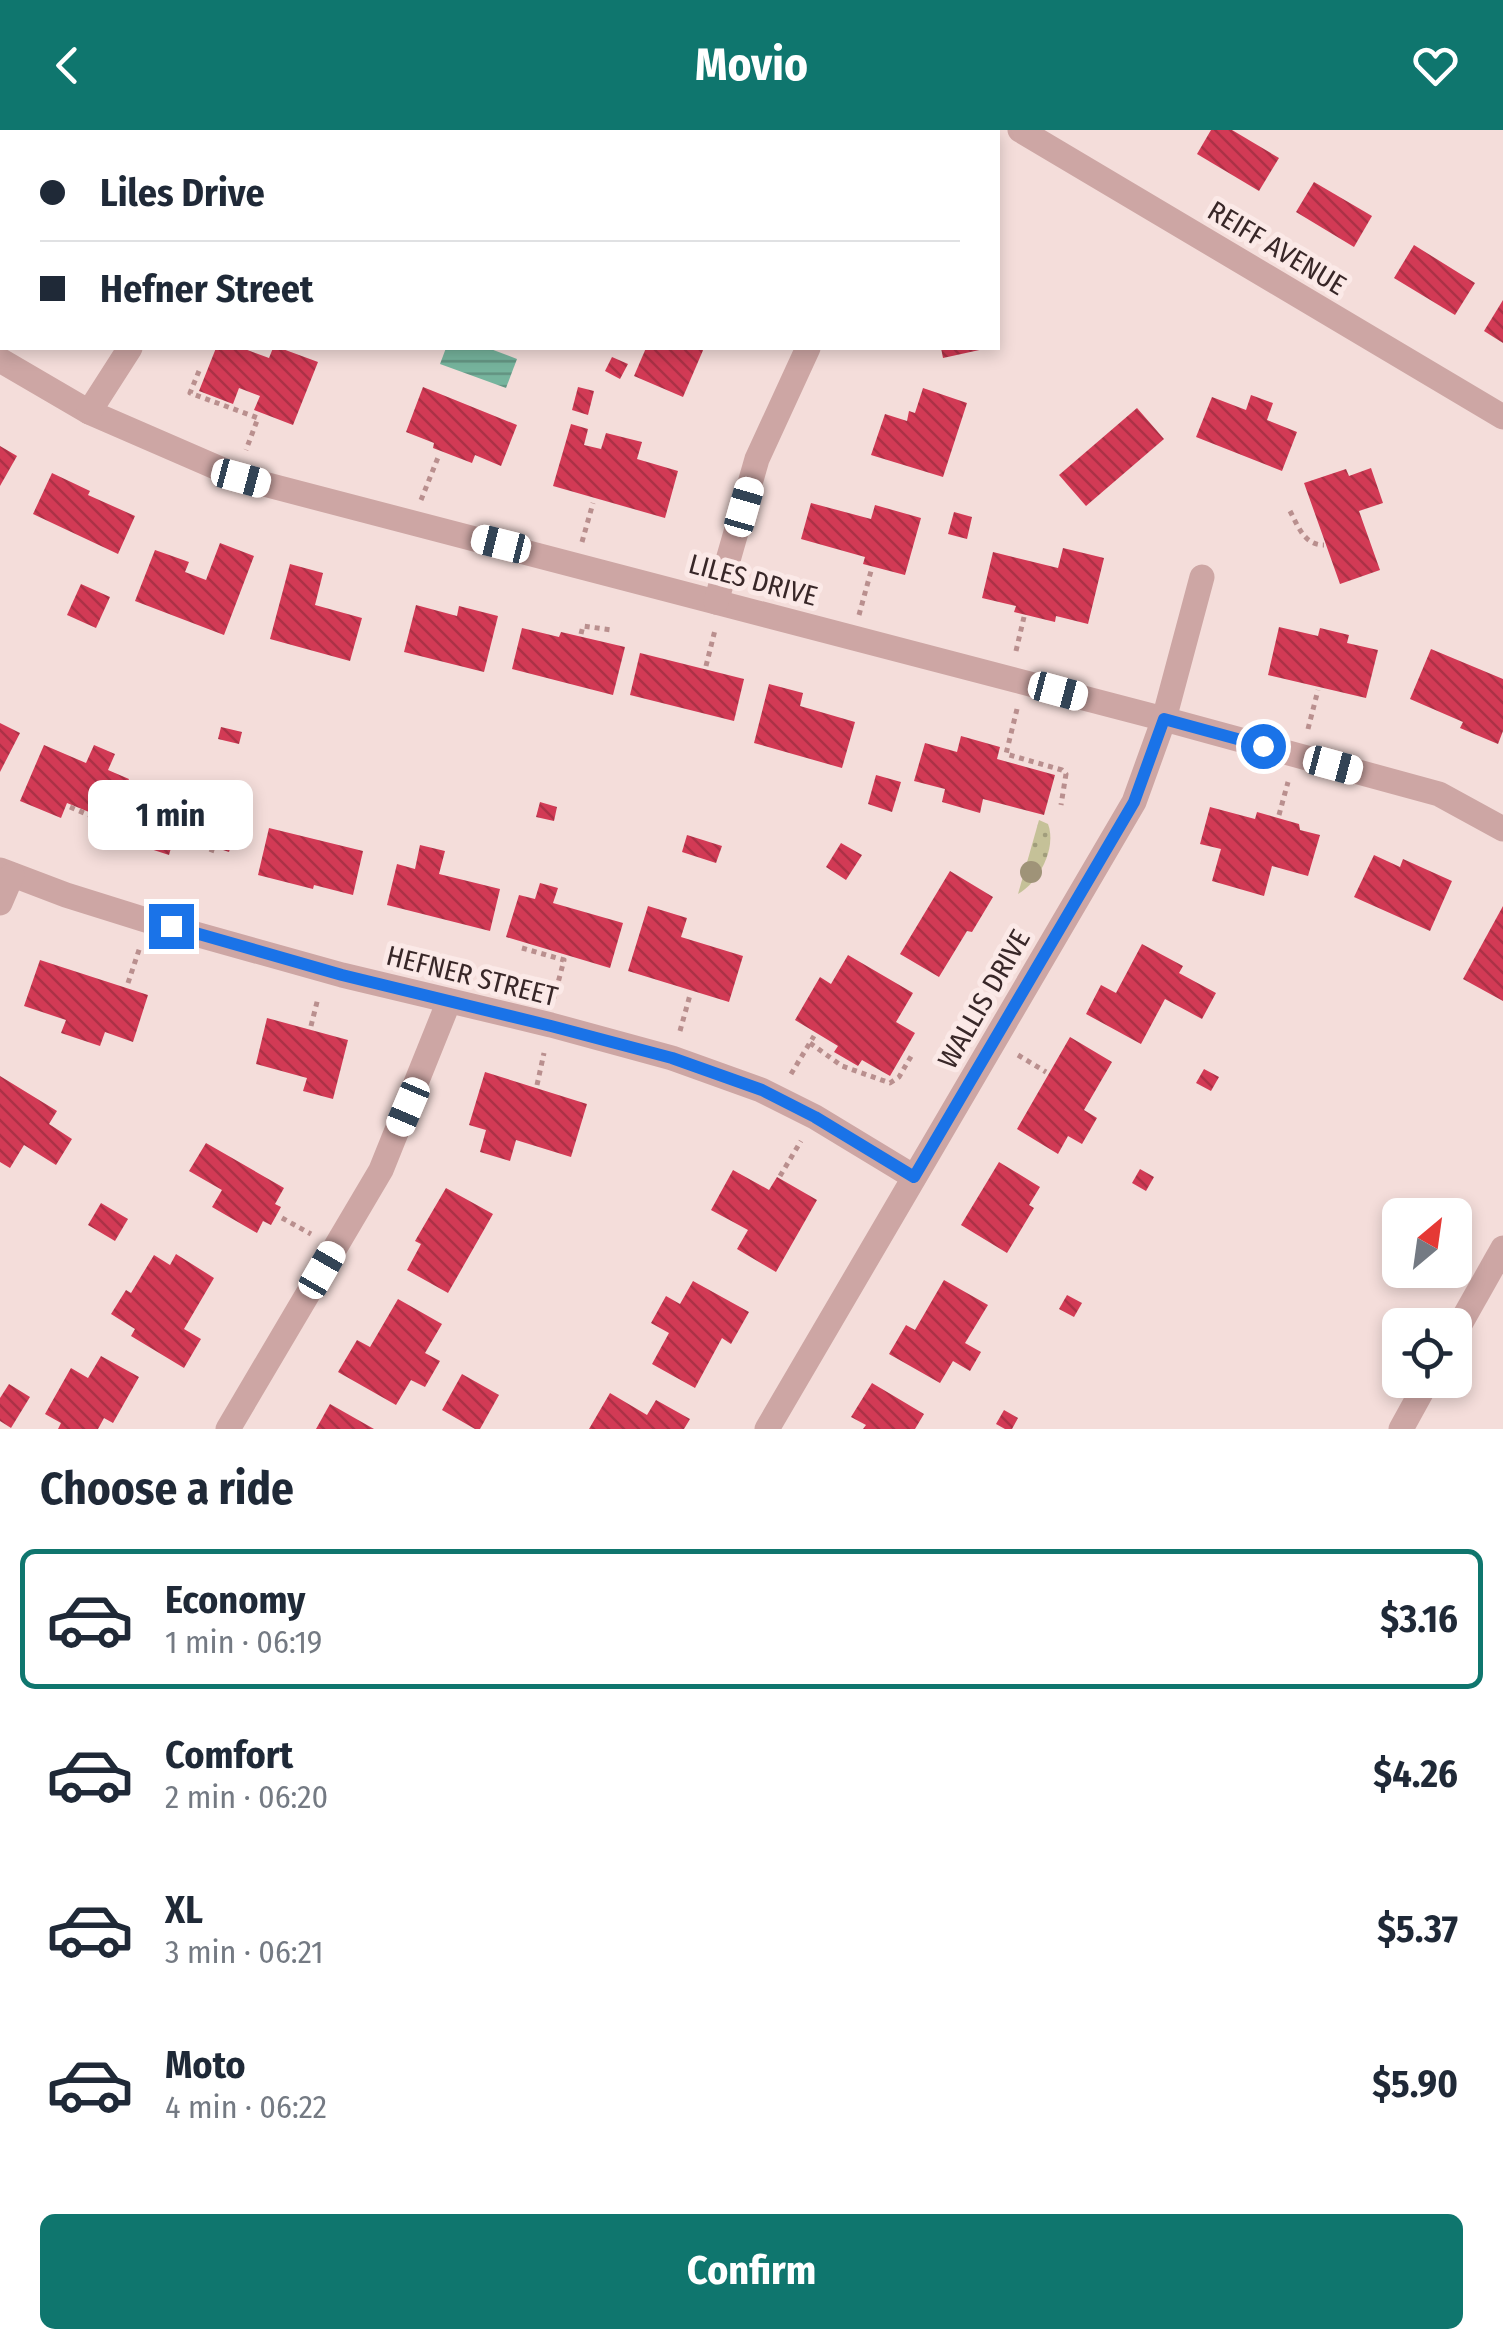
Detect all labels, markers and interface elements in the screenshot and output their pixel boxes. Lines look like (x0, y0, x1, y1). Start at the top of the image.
icon: back (40, 38, 95, 93)
text: Movio (695, 38, 808, 92)
icon: heart (1408, 38, 1463, 93)
text: Liles Drive (100, 170, 265, 216)
street label: REIFF AVENUE (1202, 194, 1352, 302)
text: Hefner Street (100, 266, 314, 312)
car (208, 456, 274, 500)
car (721, 474, 767, 540)
car (468, 522, 534, 566)
street label: LILES DRIVE (685, 547, 821, 613)
car (1025, 669, 1091, 713)
route start (1241, 724, 1286, 769)
car (1300, 743, 1366, 787)
callout: 1 min (89, 781, 254, 851)
text: 1 min (136, 796, 205, 834)
route end (149, 904, 194, 949)
street label: WALLIS DRIVE (931, 924, 1037, 1074)
street label: HEFNER STREET (383, 939, 561, 1013)
car (382, 1074, 434, 1140)
north arrow (1382, 1198, 1472, 1288)
map controls (1382, 1198, 1472, 1398)
car (294, 1237, 350, 1303)
button: locate (1382, 1308, 1472, 1398)
text: Choose a ride (40, 1462, 294, 1516)
icon: car (45, 1574, 135, 1664)
text: Economy (165, 1577, 305, 1623)
text: $3.16 (1380, 1596, 1458, 1642)
text: 1 min · 06:19 (165, 1623, 322, 1661)
icon: car (45, 1729, 135, 1819)
text: Comfort (165, 1732, 293, 1778)
text: $4.26 (1373, 1751, 1458, 1797)
text: 2 min · 06:20 (165, 1778, 328, 1816)
icon: car (45, 1884, 135, 1974)
text: XL (165, 1887, 203, 1933)
text: $5.37 (1377, 1906, 1458, 1952)
text: 3 min · 06:21 (165, 1933, 324, 1971)
icon: car (45, 2039, 135, 2129)
text: Moto (165, 2042, 246, 2088)
text: $5.90 (1372, 2061, 1458, 2107)
text: 4 min · 06:22 (165, 2088, 327, 2126)
button: Confirm (40, 2214, 1463, 2329)

